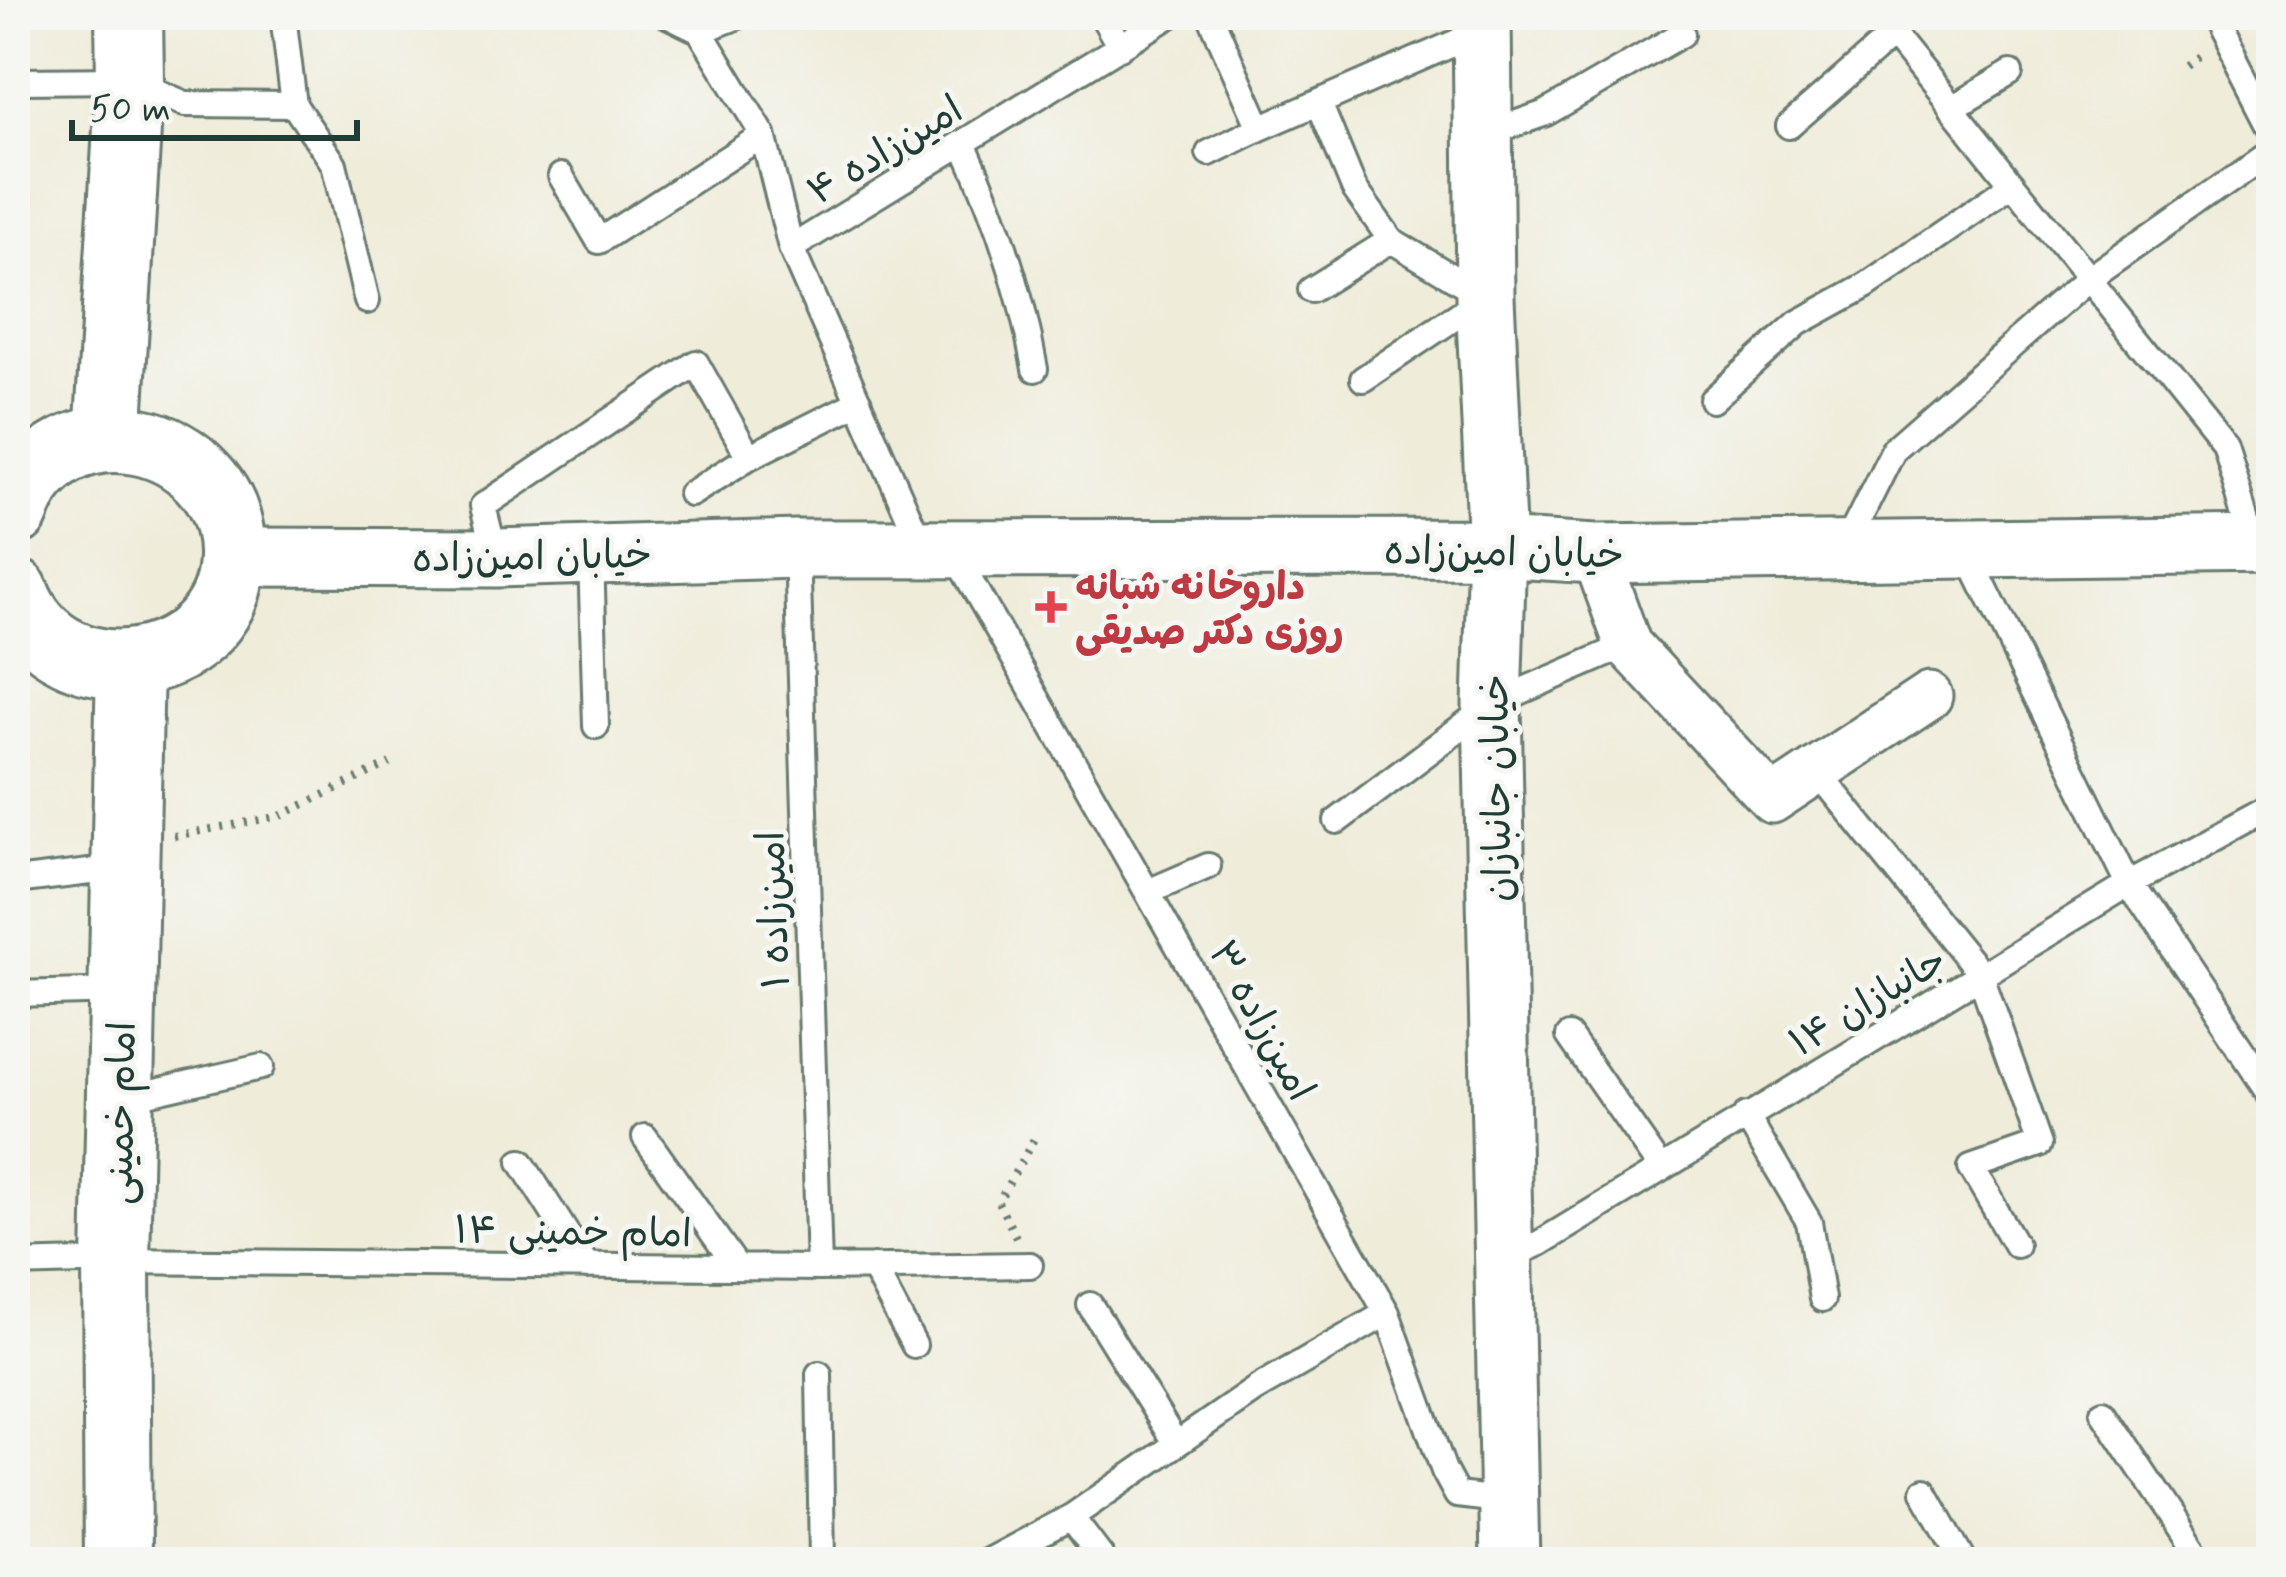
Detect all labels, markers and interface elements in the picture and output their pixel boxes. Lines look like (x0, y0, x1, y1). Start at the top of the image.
scale bar (72, 66, 357, 140)
street label: امین‌زاده ۴ (799, 86, 973, 218)
text: 50 m (90, 87, 171, 134)
street label: خیابان امین‌زاده (1384, 527, 1624, 582)
street label: خیابان امین‌زاده (412, 531, 652, 586)
place label: داروخانه شبانه روزی دکتر صدیقی (1075, 563, 1344, 659)
marker: داروخانه شبانه روزی دکتر صدیقی (1038, 594, 1064, 620)
street label: خیابان جانبازان (1471, 673, 1526, 902)
street label: امین‌زاده ۱ (747, 830, 804, 990)
street label: امین‌زاده ۳ (1195, 933, 1325, 1111)
street label: جانبازان ۱۴ (1781, 936, 1957, 1070)
street label: امام خمینی (95, 1021, 151, 1205)
street label: امام خمینی ۱۴ (454, 1206, 692, 1262)

